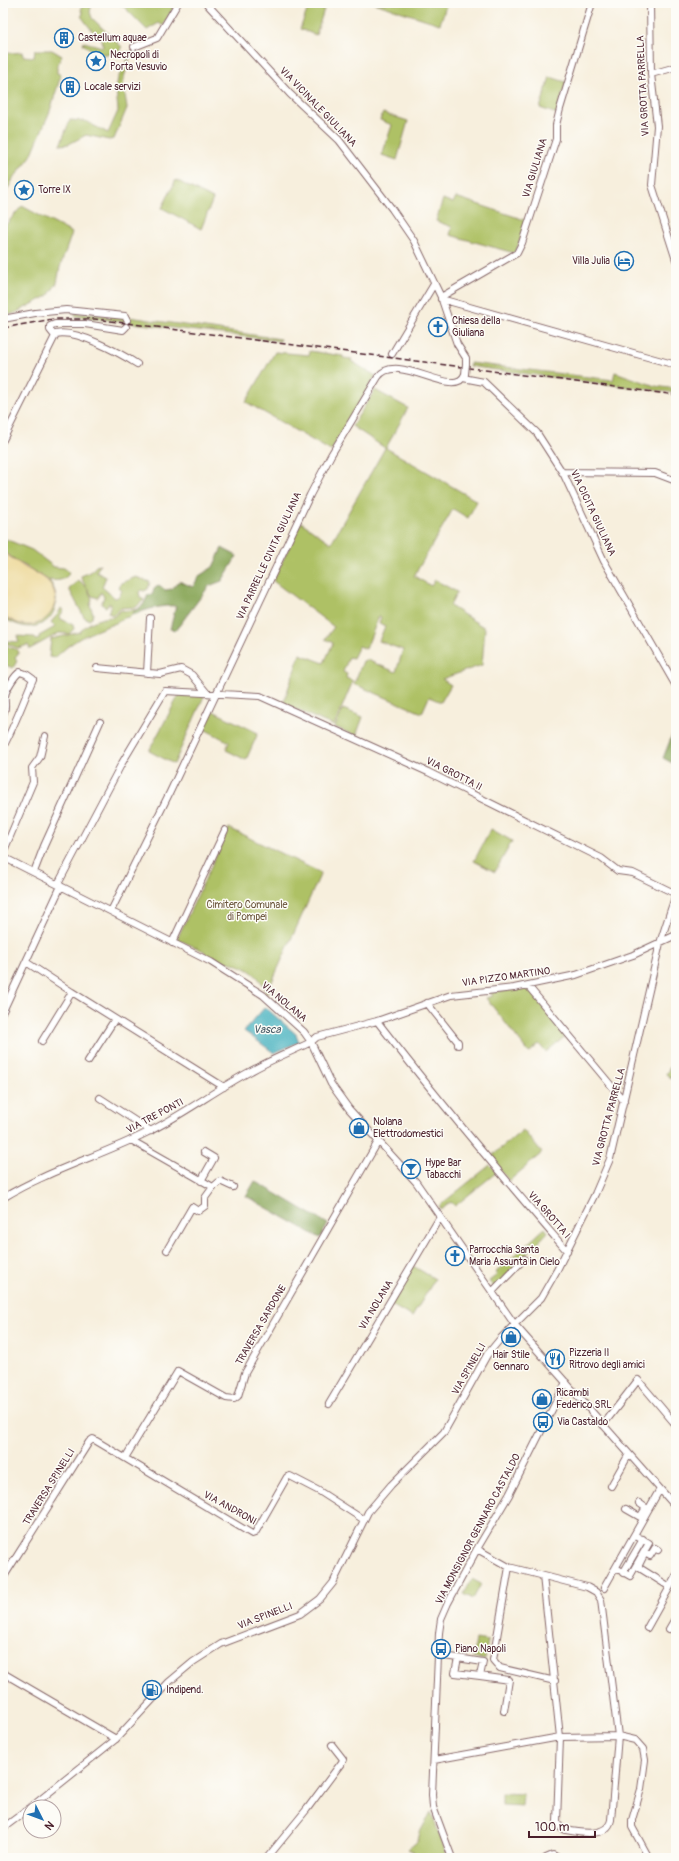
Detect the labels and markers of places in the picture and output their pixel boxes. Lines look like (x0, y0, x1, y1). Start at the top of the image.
building icon: Castellum aquae (53, 27, 75, 49)
place label: Castellum aquae (78, 32, 147, 44)
place label: Necropoli di Porta Vesuvio (110, 49, 168, 73)
place icon: Necropoli di Porta Vesuvio (85, 50, 107, 72)
building icon: Locale servizi (59, 76, 81, 98)
place label: Locale servizi (84, 81, 141, 93)
place icon: Torre IX (13, 179, 35, 201)
place label: Torre IX (38, 184, 71, 196)
hotel icon: Villa Julia (613, 250, 635, 272)
place label: Villa Julia (572, 255, 610, 267)
place label: Chiesa della Giuliana (452, 315, 501, 339)
church icon: Chiesa della Giuliana (427, 316, 449, 338)
place label: Nolana Elettrodomestici (373, 1116, 443, 1140)
shop icon: Nolana Elettrodomestici (348, 1117, 370, 1139)
place label: Hype Bar Tabacchi (425, 1157, 462, 1181)
bar icon: Hype Bar Tabacchi (400, 1158, 422, 1180)
place label: Parrocchia Santa Maria Assunta in Cielo (469, 1244, 560, 1268)
church icon: Parrocchia Santa Maria Assunta in Cielo (444, 1245, 466, 1267)
shop icon: Hair Stile Gennaro (500, 1326, 522, 1348)
place label: Pizzeria Il Ritrovo degli amici (569, 1347, 645, 1371)
restaurant icon: Pizzeria Il Ritrovo degli amici (544, 1348, 566, 1370)
place label: Hair Stile Gennaro (492, 1349, 530, 1373)
place label: Ricambi Federico SRL (556, 1387, 612, 1411)
shop icon: Ricambi Federico SRL (531, 1388, 553, 1410)
bus stop icon: Via Castaldo (532, 1411, 554, 1433)
place label: Via Castaldo (557, 1416, 609, 1428)
bus stop icon: Piano Napoli (430, 1638, 452, 1660)
place label: Piano Napoli (455, 1643, 506, 1655)
fuel station icon: Indipend. (141, 1679, 163, 1701)
place label: Indipend. (166, 1684, 203, 1696)

